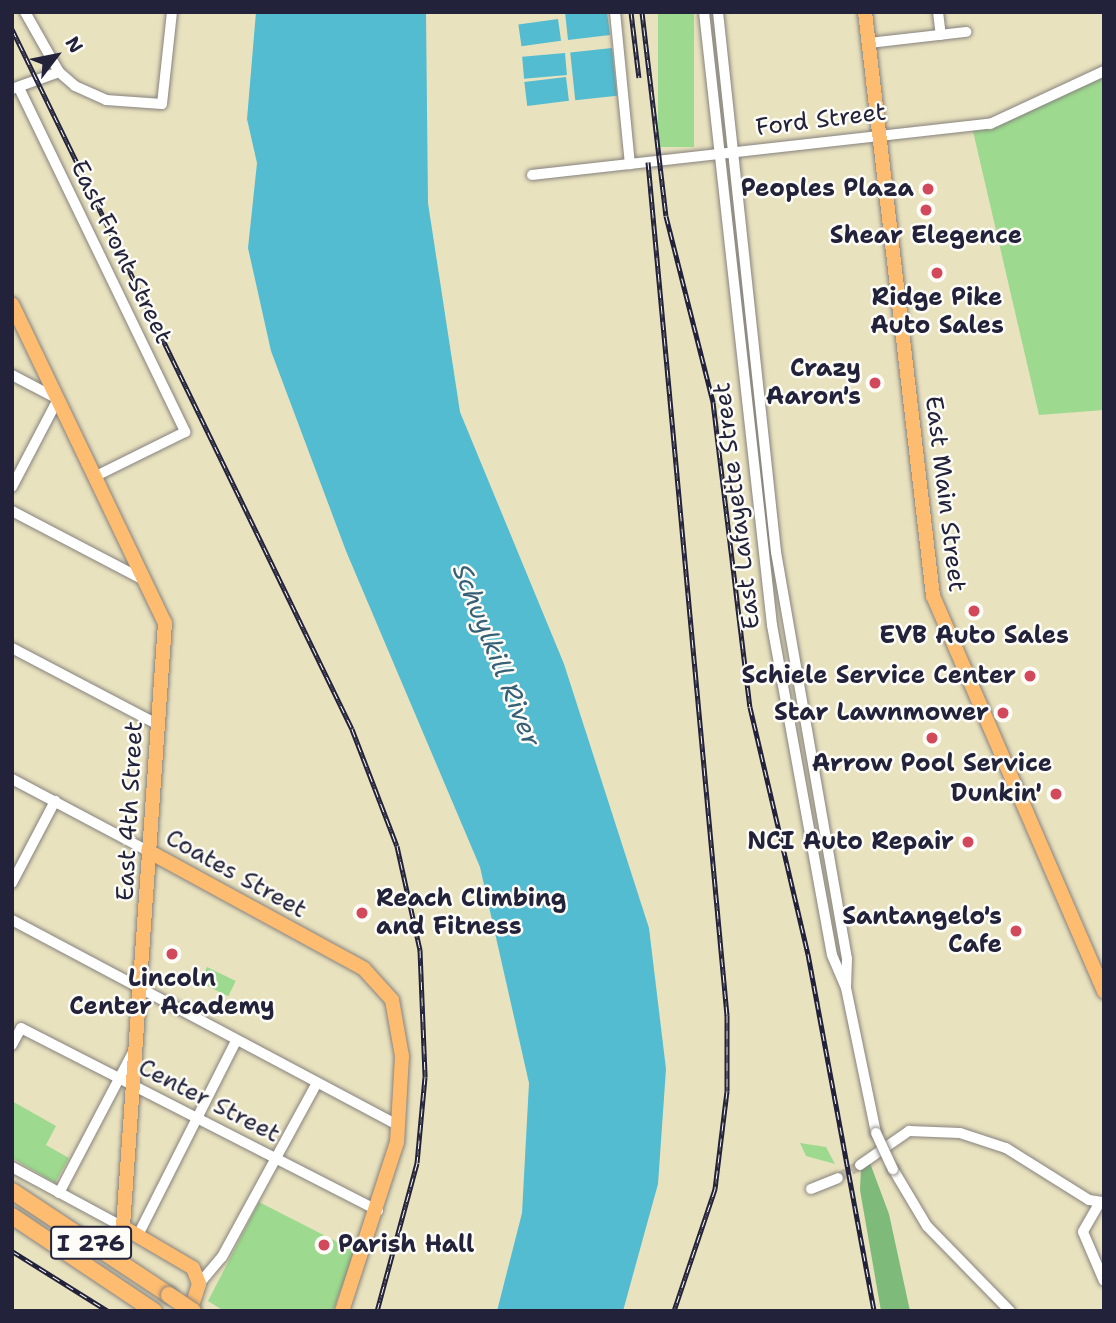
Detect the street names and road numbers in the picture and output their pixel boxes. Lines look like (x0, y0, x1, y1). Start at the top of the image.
street label: Ford Street (754, 98, 888, 142)
street label: East Front Street (64, 156, 178, 348)
street label: East Lafayette Street (708, 381, 766, 631)
street label: East Main Street (919, 394, 971, 594)
street label: East 4th Street (111, 720, 149, 902)
street label: Coates Street (160, 823, 312, 925)
street label: Center Street (133, 1053, 285, 1149)
road number: I 276 (49, 1224, 133, 1262)

